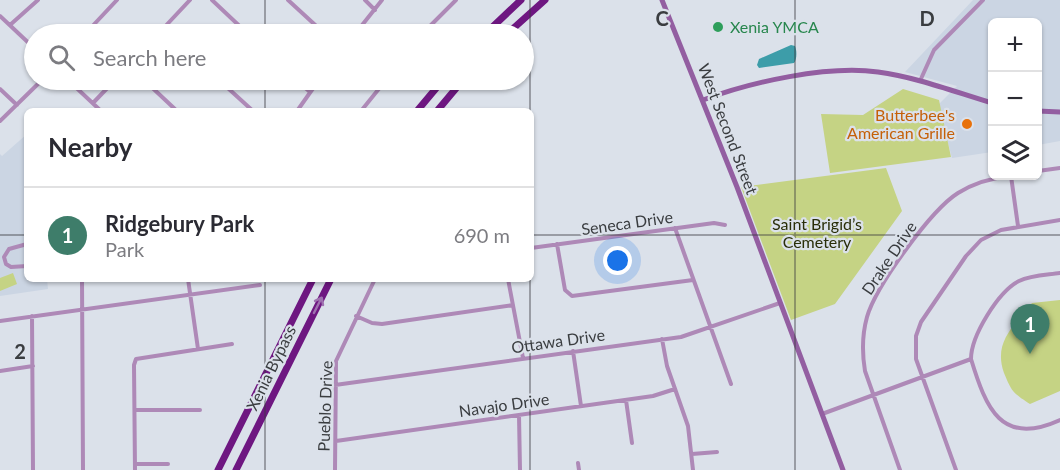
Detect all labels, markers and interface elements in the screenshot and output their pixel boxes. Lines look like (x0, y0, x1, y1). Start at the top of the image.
text: C (655, 6, 669, 30)
text: D (919, 6, 935, 30)
place label: Xenia YMCA (730, 17, 819, 36)
map controls (988, 18, 1042, 180)
button: + (988, 18, 1042, 72)
marker: Xenia YMCA (711, 20, 725, 34)
search box (24, 24, 534, 90)
icon: search (45, 41, 78, 74)
text: Search here (93, 44, 206, 71)
street label: West Second Street (695, 61, 762, 197)
button: − (988, 72, 1042, 126)
place label: Butterbee's American Grille (847, 105, 955, 142)
marker: Butterbee's American Grille (960, 117, 974, 131)
button: layers (988, 126, 1042, 180)
text: Nearby (48, 131, 133, 163)
street label: Seneca Drive (580, 207, 674, 238)
text: Ridgebury Park (105, 210, 254, 237)
park label: Saint Brigid’s Cemetery (772, 214, 862, 251)
street label: Drake Drive (857, 218, 920, 298)
text: 1 (62, 223, 73, 247)
text: 690 m (454, 223, 510, 247)
text: Park (105, 237, 144, 261)
your location (603, 246, 632, 275)
one-way arrow (313, 296, 324, 314)
pin: 1 (1010, 304, 1050, 354)
street label: Xenia Bypass (242, 322, 299, 413)
street label: Ottawa Drive (510, 325, 606, 356)
text: 2 (14, 339, 26, 363)
street label: Pueblo Drive (313, 360, 336, 452)
street label: Navajo Drive (458, 389, 550, 420)

